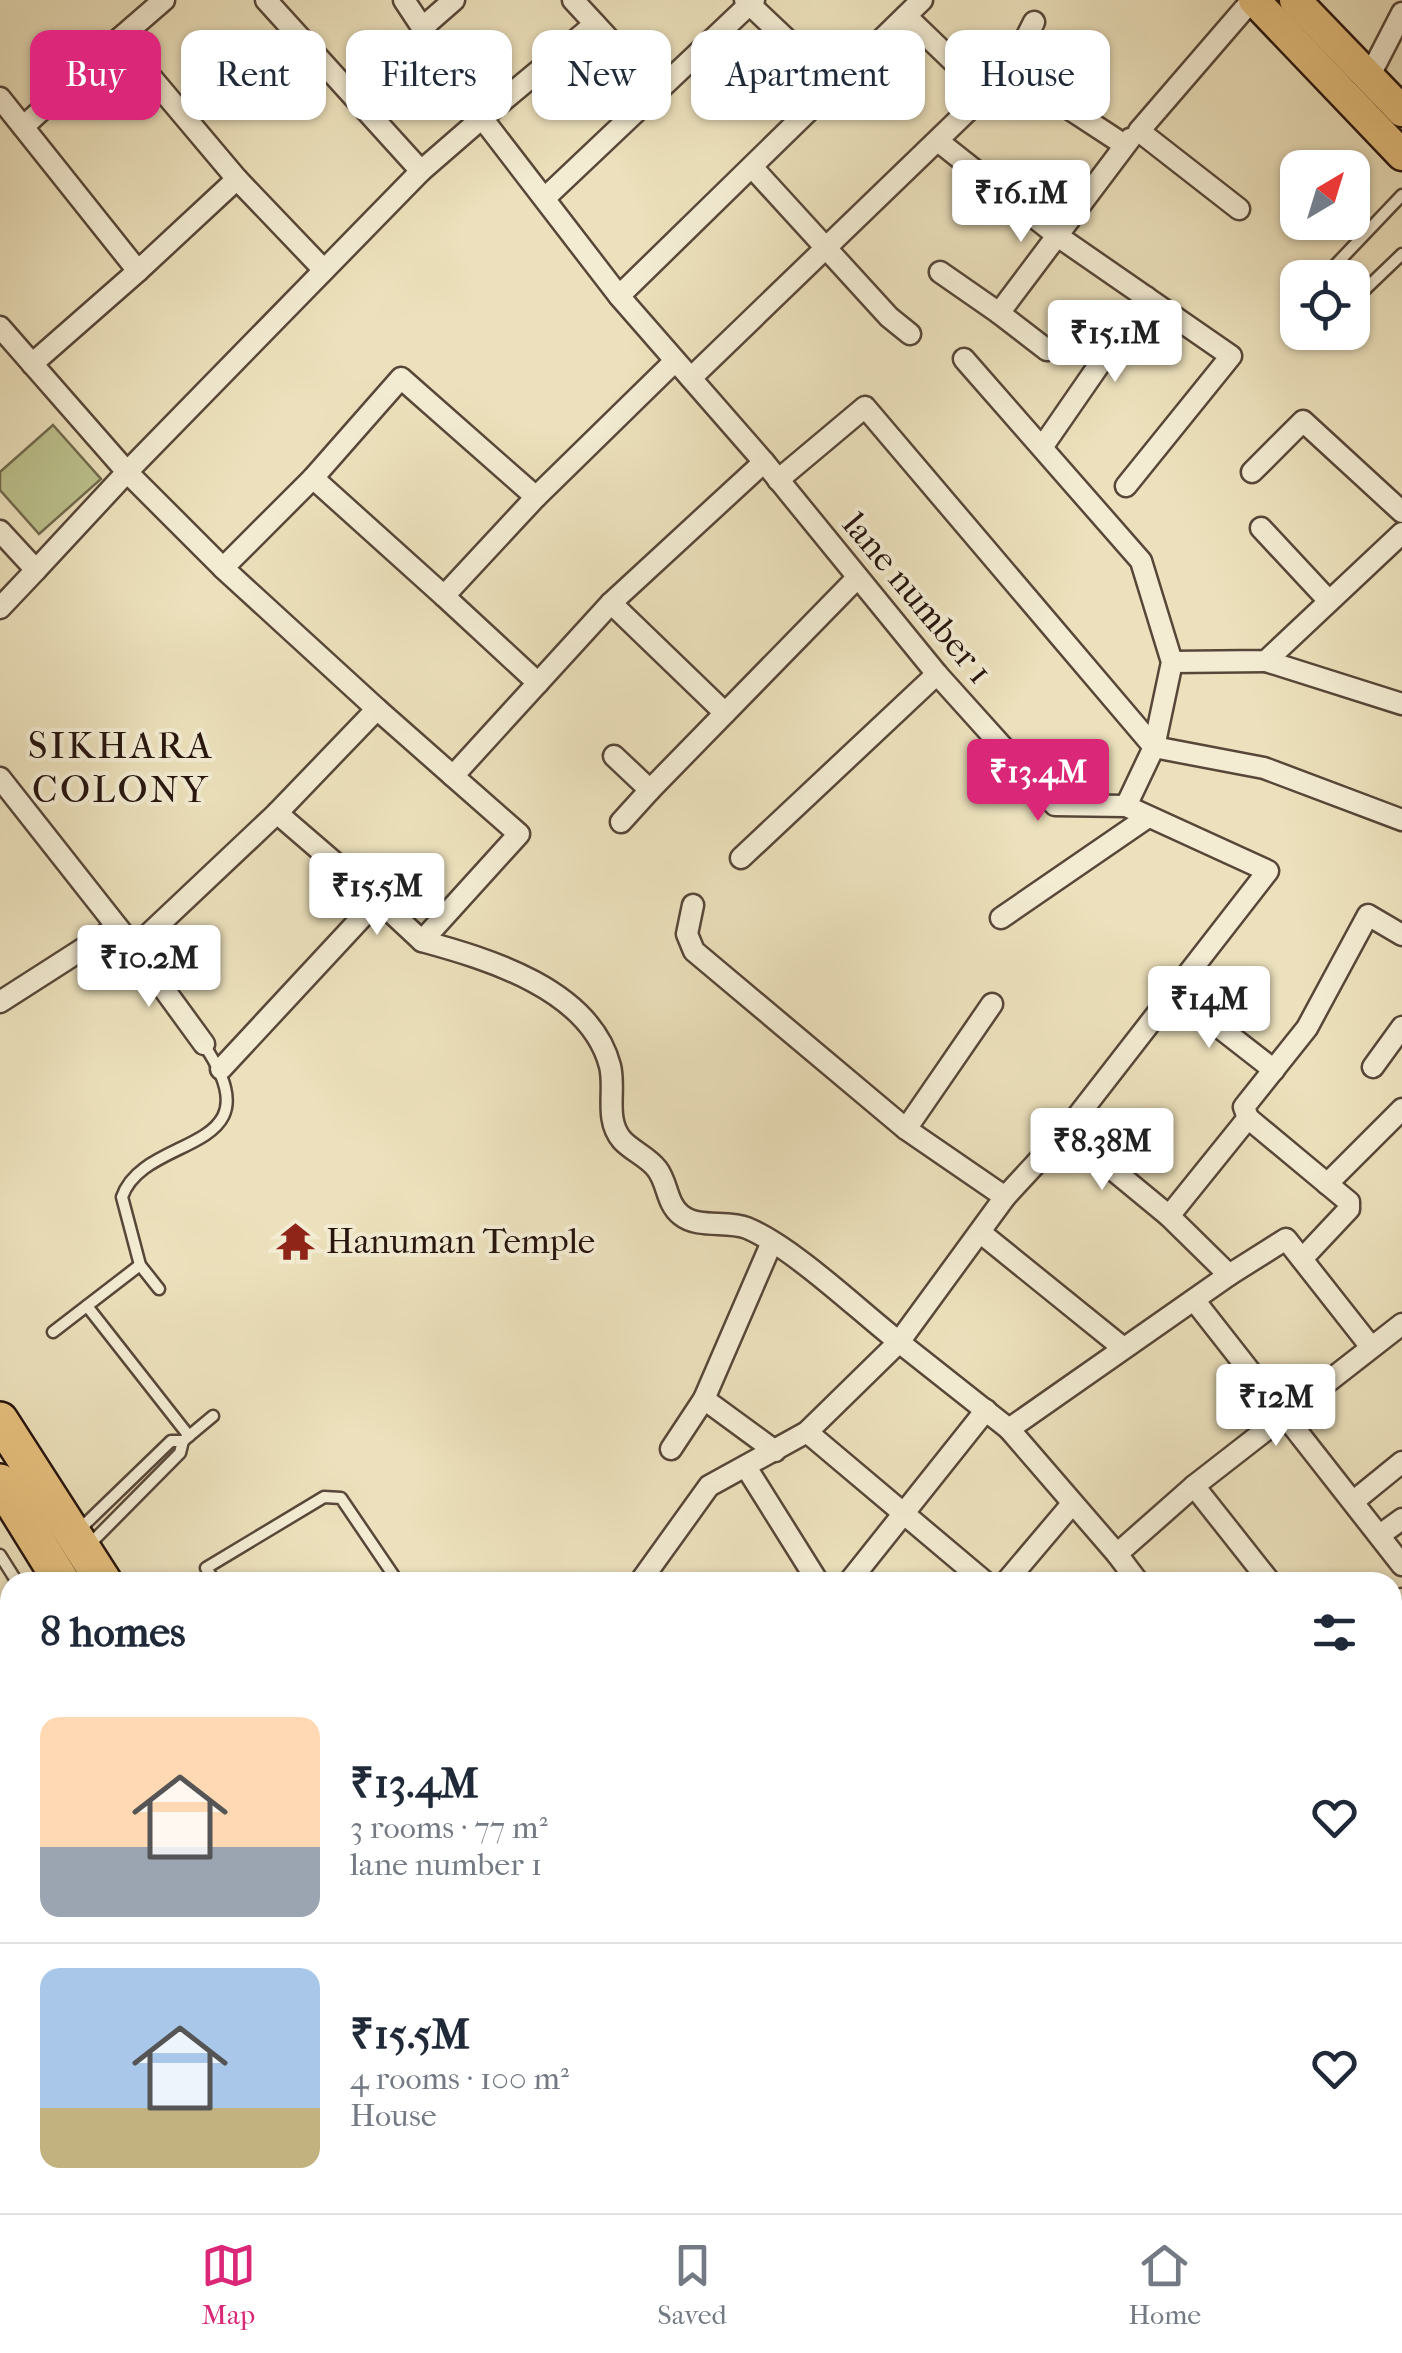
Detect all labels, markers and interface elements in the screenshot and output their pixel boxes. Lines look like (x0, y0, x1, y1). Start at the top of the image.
chip: Buy (30, 30, 161, 120)
chip: Rent (181, 30, 326, 120)
chip: Filters (346, 30, 512, 120)
chip: New (532, 30, 671, 120)
chip: Apartment (691, 30, 925, 120)
chip: House (945, 30, 1110, 120)
north arrow (1280, 150, 1370, 240)
map controls (1280, 150, 1370, 350)
pin: ₹16.1M (940, 160, 1102, 245)
text: ₹16.1M (974, 174, 1068, 211)
button: locate (1280, 260, 1370, 350)
pin: ₹15.1M (1034, 300, 1196, 385)
text: ₹15.1M (1070, 314, 1160, 351)
street label: lane number 1 (834, 504, 1001, 692)
district label: SIKHARA COLONY (28, 723, 214, 812)
pin: ₹13.4M (957, 739, 1119, 824)
text: ₹13.4M (989, 753, 1087, 790)
pin: ₹15.5M (296, 853, 458, 938)
text: ₹15.5M (331, 867, 423, 904)
pin: ₹10.2M (68, 925, 230, 1010)
text: ₹10.2M (99, 939, 199, 976)
pin: ₹14M (1150, 966, 1268, 1051)
text: ₹14M (1170, 980, 1248, 1017)
pin: ₹8.38M (1021, 1108, 1183, 1193)
text: ₹8.38M (1052, 1122, 1152, 1159)
temple icon: Hanuman Temple (275, 1220, 317, 1262)
place label: Hanuman Temple (326, 1221, 595, 1262)
pin: ₹12M (1217, 1364, 1335, 1449)
text: ₹12M (1238, 1378, 1314, 1415)
icon: filters (1307, 1605, 1362, 1660)
text: 8 homes (40, 1608, 186, 1657)
icon: home (120, 1757, 240, 1877)
text: ₹13.4M (350, 1759, 479, 1808)
icon: heart (1307, 1790, 1362, 1845)
text: 3 rooms · 77 m² (350, 1809, 548, 1846)
text: lane number 1 (350, 1846, 542, 1883)
icon: home (120, 2008, 240, 2128)
text: ₹15.5M (350, 2010, 470, 2059)
icon: heart (1307, 2041, 1362, 2096)
text: 4 rooms · 100 m² (350, 2060, 569, 2097)
text: House (350, 2097, 437, 2134)
tab: Map (201, 2238, 256, 2331)
tab: Saved (657, 2238, 727, 2331)
tab: Home (1128, 2238, 1201, 2331)

